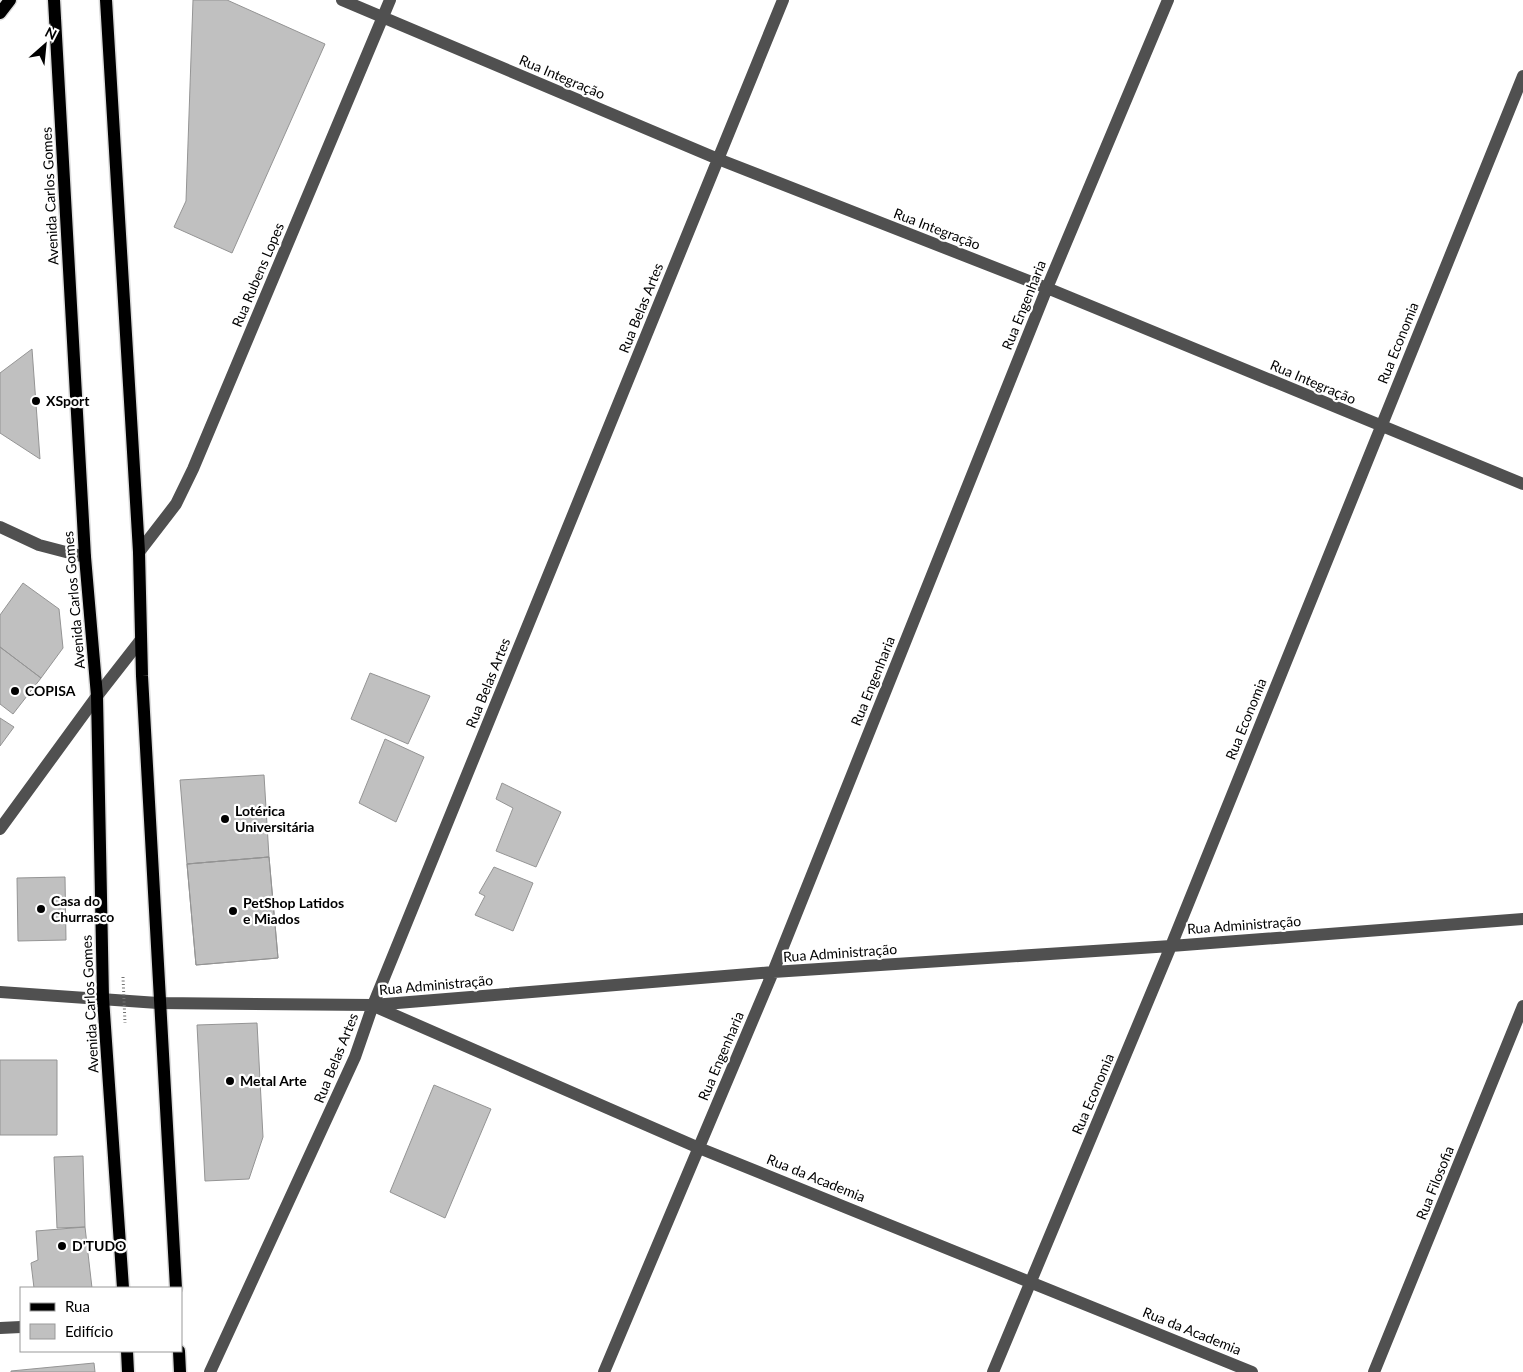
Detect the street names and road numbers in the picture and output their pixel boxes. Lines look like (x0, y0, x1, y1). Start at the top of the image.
street label: Rua Integração (517, 51, 608, 102)
street label: Avenida Carlos Gomes (37, 127, 62, 266)
street label: Rua Integração (891, 204, 983, 253)
street label: Rua Rubens Lopes (228, 220, 287, 330)
street label: Rua Engenharia (998, 258, 1049, 352)
street label: Rua Belas Artes (615, 260, 666, 355)
street label: Rua Economia (1373, 299, 1422, 386)
street label: Rua Integração (1268, 356, 1359, 407)
street label: Avenida Carlos Gomes (59, 530, 88, 670)
street label: Rua Engenharia (847, 634, 898, 728)
street label: Rua Belas Artes (462, 635, 513, 730)
street label: Rua Economia (1221, 675, 1270, 762)
street label: Rua Administração (1186, 912, 1302, 937)
street label: Avenida Carlos Gomes (77, 935, 102, 1074)
street label: Rua Administração (782, 940, 898, 965)
street label: Rua Administração (378, 971, 494, 998)
street label: Rua Engenharia (694, 1009, 747, 1103)
street label: Rua Belas Artes (310, 1010, 361, 1105)
street label: Rua Economia (1068, 1051, 1117, 1137)
street label: Rua Filosofia (1412, 1143, 1457, 1222)
street label: Rua da Academia (764, 1150, 868, 1205)
street label: Rua da Academia (1140, 1303, 1244, 1358)

